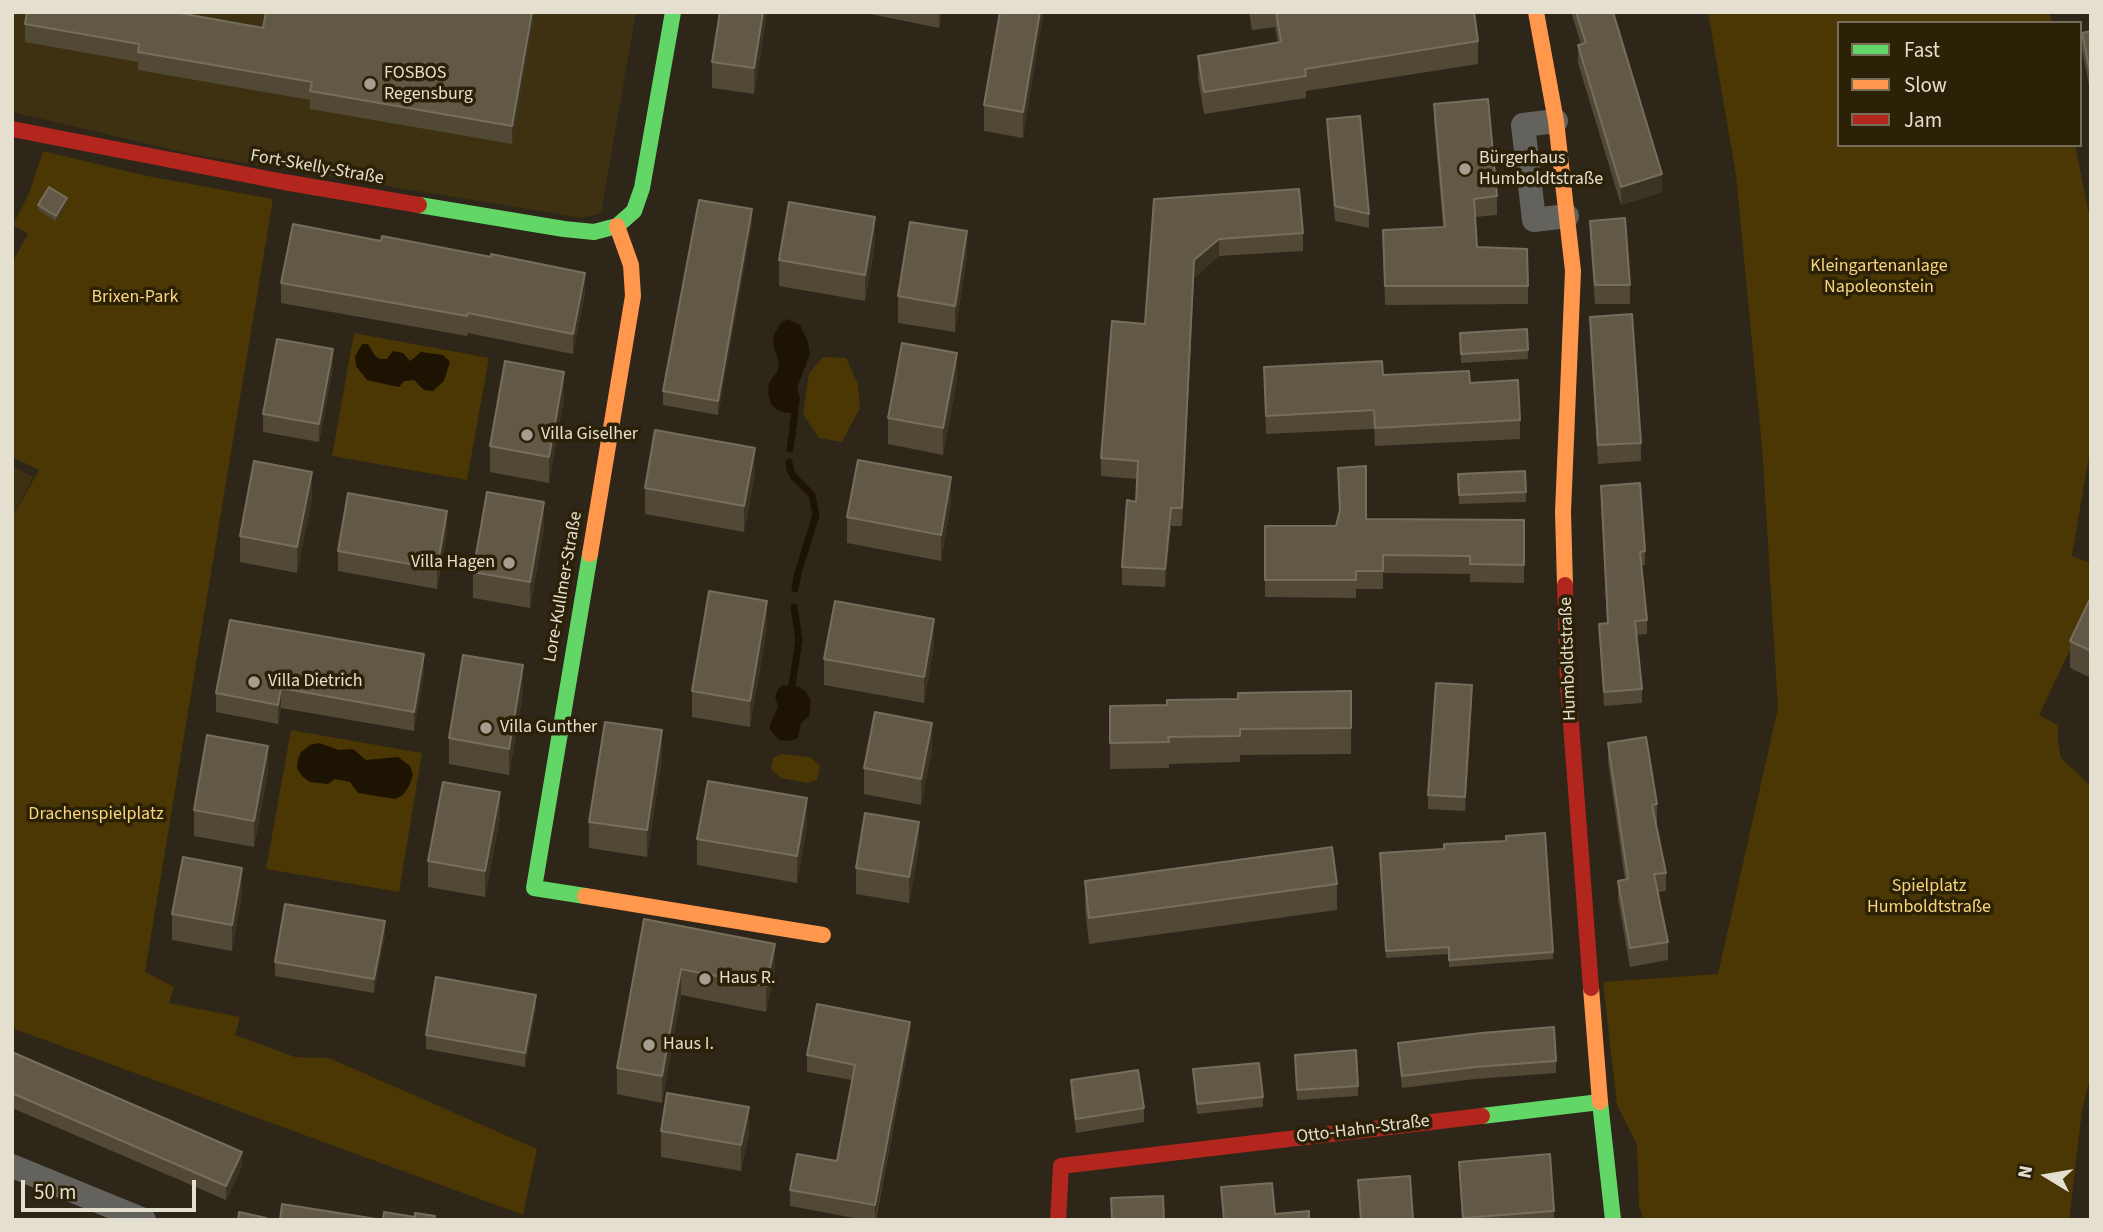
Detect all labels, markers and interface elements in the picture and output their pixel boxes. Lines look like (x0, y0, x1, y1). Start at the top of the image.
legend (1837, 21, 2082, 147)
text: Fast (1904, 35, 1940, 65)
place label: FOSBOS Regensburg (384, 63, 473, 106)
text: Slow (1904, 70, 1947, 100)
marker: FOSBOS Regensburg (362, 76, 378, 92)
text: Jam (1904, 105, 1942, 135)
street label: Fort-Skelly-Straße (249, 146, 385, 190)
place label: Bürgerhaus Humboldtstraße (1479, 148, 1603, 190)
marker: Bürgerhaus Humboldtstraße (1457, 161, 1473, 177)
park label: Kleingartenanlage Napoleonstein (1810, 256, 1948, 298)
park label: Brixen-Park (92, 287, 178, 309)
place label: Villa Giselher (541, 424, 638, 446)
marker: Villa Giselher (519, 427, 535, 443)
street label: Lore-Kullmer-Straße (540, 510, 588, 664)
place label: Villa Hagen (411, 552, 495, 574)
marker: Villa Hagen (501, 555, 517, 571)
street label: Humboldtstraße (1556, 597, 1582, 721)
place label: Villa Dietrich (268, 671, 363, 693)
marker: Villa Dietrich (246, 674, 262, 690)
place label: Villa Gunther (500, 717, 597, 739)
marker: Villa Gunther (478, 720, 494, 736)
park label: Drachenspielplatz (28, 804, 164, 826)
park label: Spielplatz Humboldtstraße (1867, 876, 1991, 918)
place label: Haus R. (719, 968, 775, 990)
marker: Haus R. (697, 971, 713, 987)
place label: Haus I. (663, 1034, 714, 1056)
marker: Haus I. (641, 1037, 657, 1053)
street label: Otto-Hahn-Straße (1295, 1111, 1431, 1149)
north arrow (2012, 1141, 2082, 1211)
text: N (2011, 1163, 2040, 1181)
scale bar (24, 1166, 200, 1210)
text: 50 m (34, 1177, 76, 1207)

